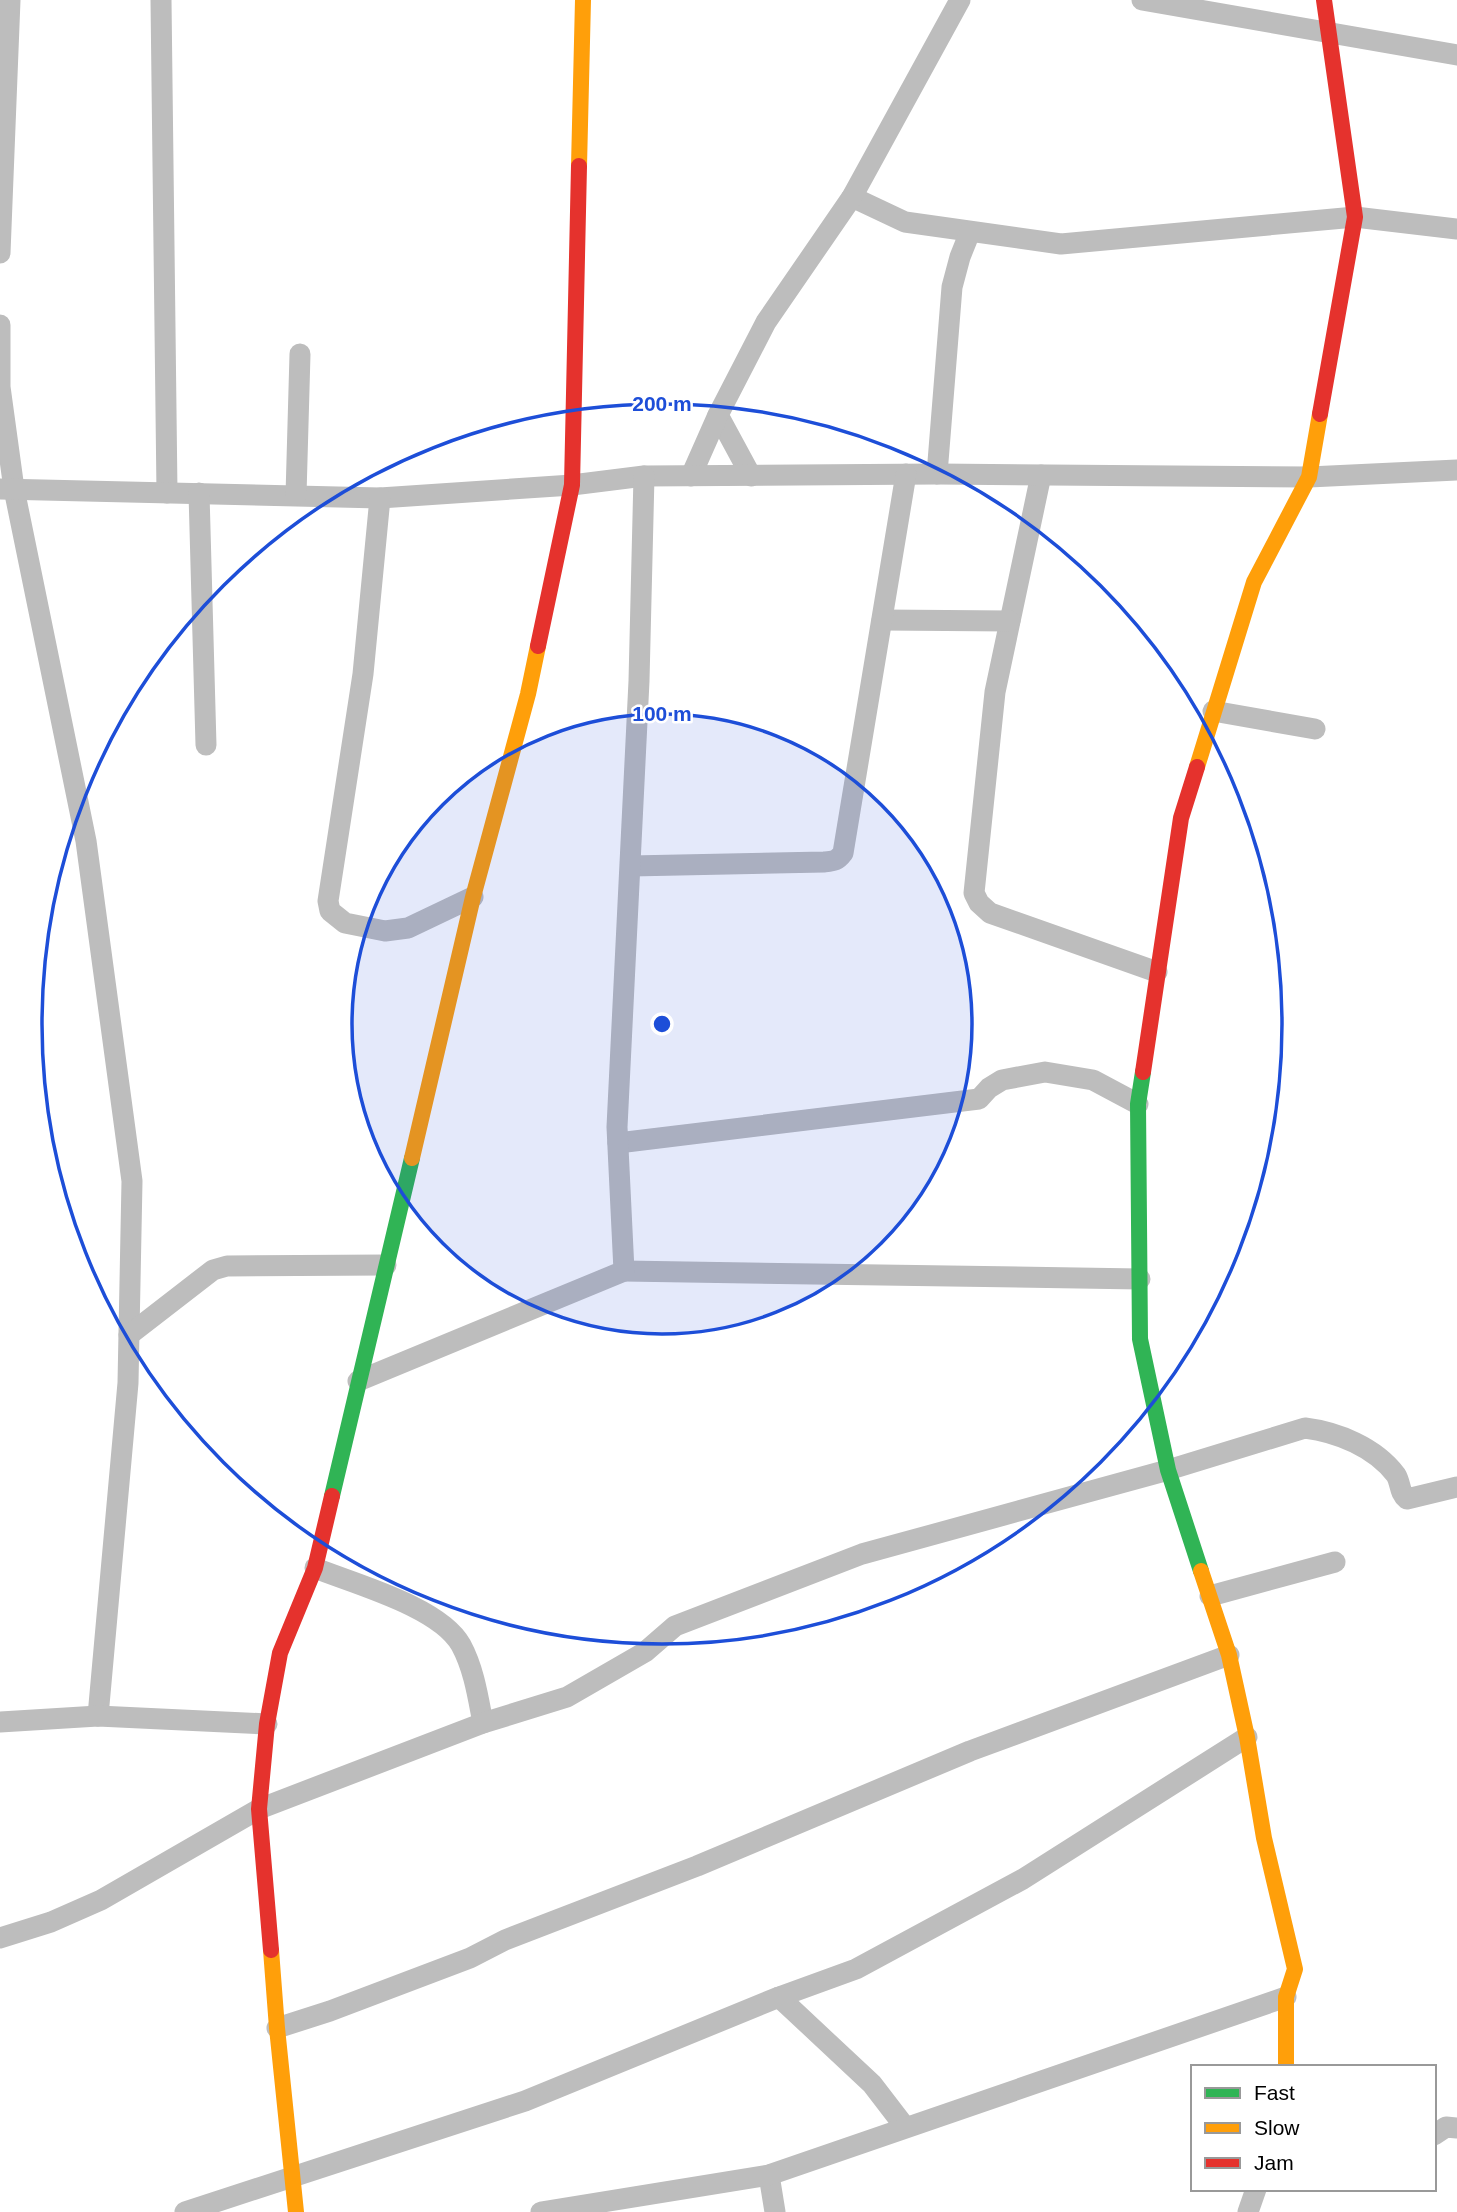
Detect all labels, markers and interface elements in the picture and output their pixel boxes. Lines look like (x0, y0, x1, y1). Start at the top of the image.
text: 200 m (632, 392, 692, 415)
text: 100 m (632, 702, 692, 725)
centre of rings (650, 1012, 674, 1036)
legend (1191, 2065, 1436, 2191)
text: Fast (1254, 2081, 1295, 2104)
text: Slow (1254, 2116, 1300, 2139)
text: Jam (1254, 2151, 1294, 2174)

